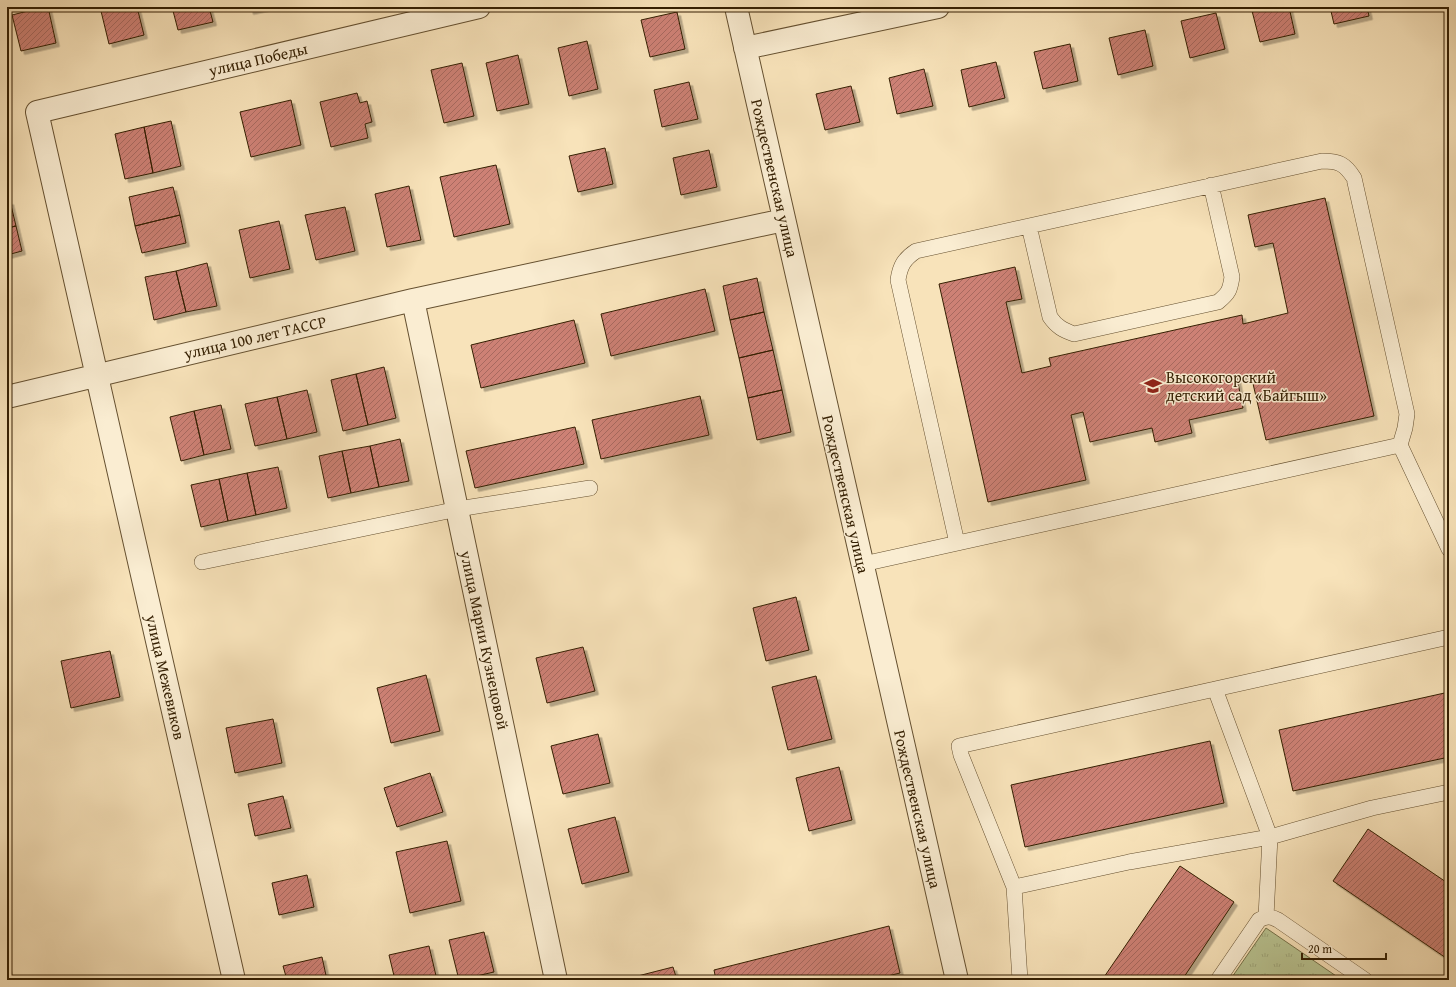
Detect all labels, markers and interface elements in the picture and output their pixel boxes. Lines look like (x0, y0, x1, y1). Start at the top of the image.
street label: улица Победы (205, 36, 310, 82)
street label: Рождественская улица (745, 96, 805, 260)
street label: улица 100 лет ТАССР (180, 309, 329, 365)
place label: Высокогорский детский сад «Байгыш» (1166, 365, 1327, 407)
school or university icon: Высокогорский детский сад «Байгыш» (1143, 376, 1163, 396)
street label: Рождественская улица (816, 412, 876, 576)
street label: улица Марии Кузнецовой (454, 547, 516, 732)
street label: улица Межевиков (140, 611, 192, 742)
street label: Рождественская улица (888, 727, 948, 891)
scale bar (1302, 935, 1386, 961)
text: 20 m (1308, 940, 1332, 957)

